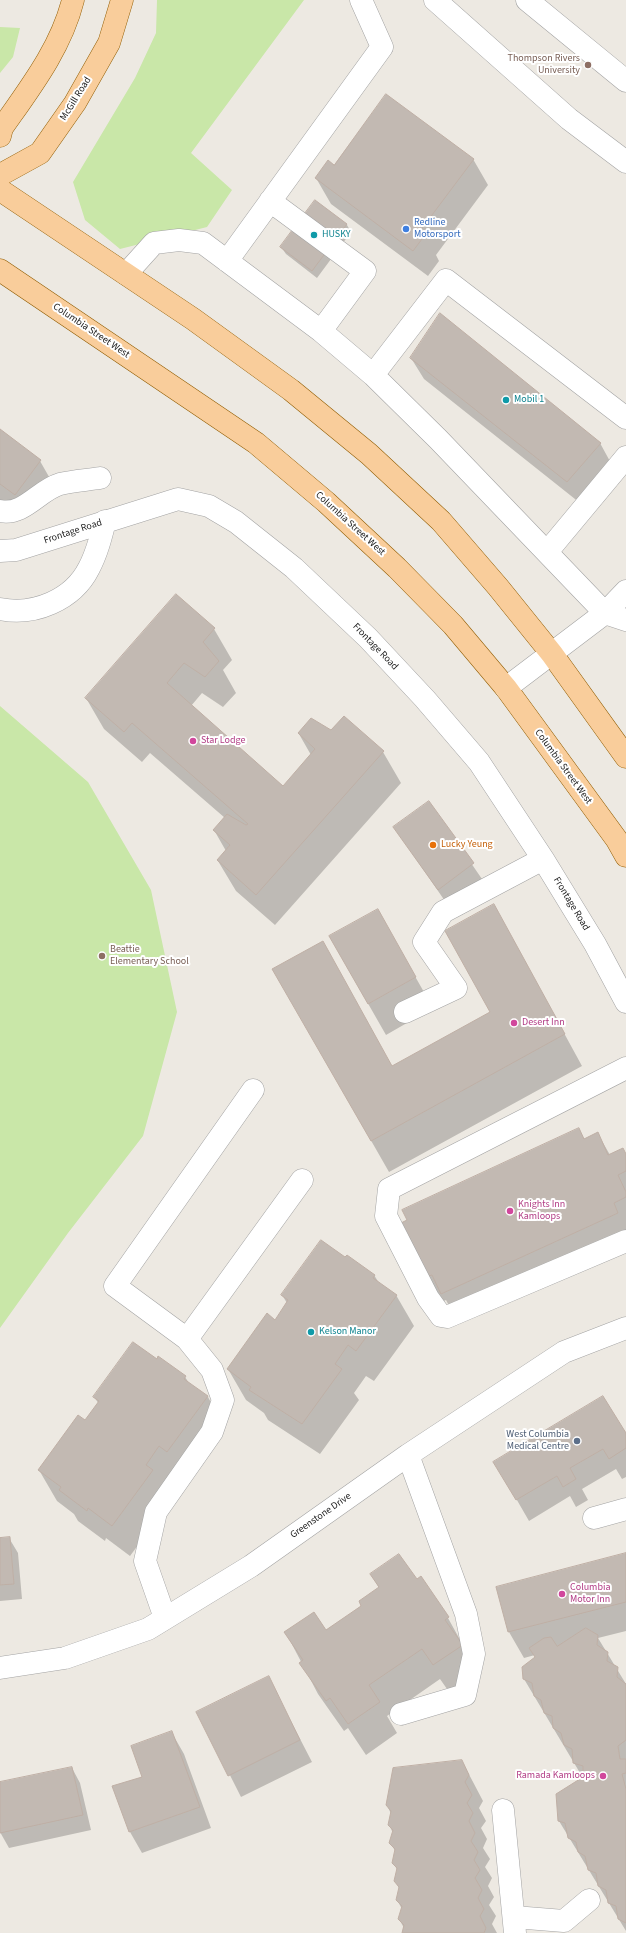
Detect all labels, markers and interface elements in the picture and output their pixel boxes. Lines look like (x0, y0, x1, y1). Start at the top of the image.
place label: Thompson Rivers University (508, 53, 580, 76)
marker: Thompson Rivers University (583, 60, 593, 70)
street label: McGill Road (58, 75, 94, 123)
place label: Redline Motorsport (414, 217, 461, 240)
marker: Redline Motorsport (401, 224, 411, 234)
place label: HUSKY (322, 229, 351, 241)
marker: HUSKY (309, 230, 319, 240)
street label: Columbia Street West (50, 301, 132, 361)
place label: Mobil 1 (514, 394, 544, 406)
marker: Mobil 1 (501, 395, 511, 405)
street label: Columbia Street West (313, 490, 387, 558)
street label: Frontage Road (42, 517, 104, 547)
street label: Frontage Road (350, 621, 400, 673)
street label: Columbia Street West (532, 727, 594, 807)
place label: Star Lodge (201, 735, 245, 747)
marker: Star Lodge (188, 736, 198, 746)
place label: Lucky Yeung (441, 839, 493, 851)
marker: Lucky Yeung (428, 840, 438, 850)
street label: Frontage Road (550, 875, 592, 933)
place label: Beattie Elementary School (110, 944, 189, 968)
marker: Beattie Elementary School (97, 951, 107, 961)
place label: Desert Inn (522, 1017, 565, 1029)
marker: Desert Inn (509, 1018, 519, 1028)
place label: Knights Inn Kamloops (518, 1199, 565, 1222)
marker: Knights Inn Kamloops (505, 1206, 515, 1216)
place label: Kelson Manor (319, 1326, 376, 1338)
marker: Kelson Manor (306, 1327, 316, 1337)
place label: West Columbia Medical Centre (506, 1429, 569, 1452)
marker: West Columbia Medical Centre (572, 1436, 582, 1446)
street label: Greenstone Drive (288, 1491, 354, 1541)
place label: Columbia Motor Inn (570, 1582, 610, 1606)
marker: Columbia Motor Inn (557, 1589, 567, 1599)
place label: Ramada Kamloops (516, 1770, 595, 1782)
marker: Ramada Kamloops (598, 1771, 608, 1781)

